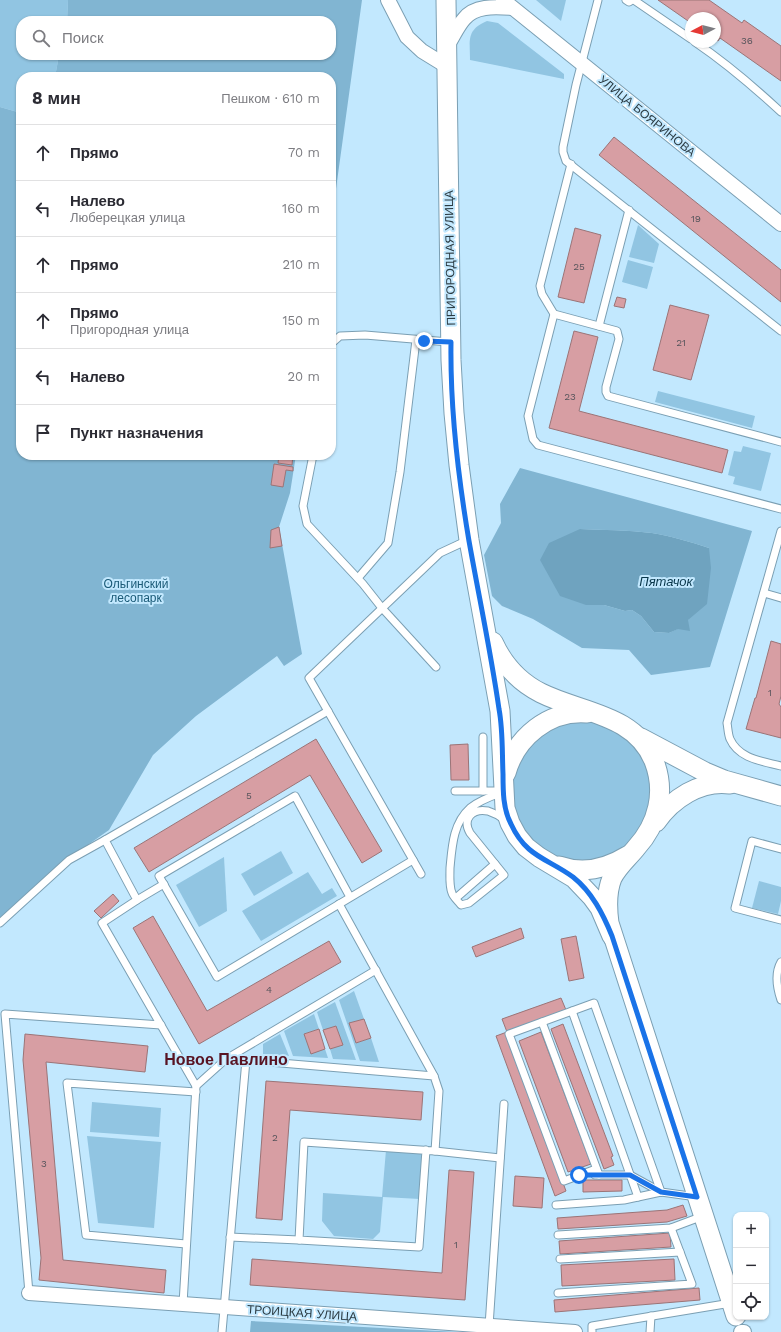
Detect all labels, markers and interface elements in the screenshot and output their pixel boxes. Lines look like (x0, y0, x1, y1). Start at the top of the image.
north arrow (685, 12, 721, 48)
search box (16, 16, 336, 60)
icon: search (30, 27, 52, 49)
text: Поиск (62, 29, 104, 47)
house number: 36 (741, 35, 753, 46)
street label: УЛИЦА БОЯРИНОВА (596, 73, 698, 159)
text: 8 мин (32, 88, 81, 108)
text: Пешком · 610 m (221, 91, 320, 106)
icon: ahead (32, 142, 54, 164)
text: Прямо (70, 144, 119, 162)
text: 70 m (288, 145, 320, 160)
street label: ПРИГОРОДНАЯ УЛИЦА (442, 190, 458, 326)
text: Налево (70, 192, 125, 210)
icon: left (32, 198, 54, 220)
text: 160 m (282, 201, 320, 216)
text: Люберецкая улица (70, 210, 185, 225)
house number: 19 (691, 213, 701, 224)
icon: ahead (32, 254, 54, 276)
text: Прямо (70, 256, 119, 274)
text: 210 m (282, 257, 320, 272)
house number: 25 (573, 261, 585, 272)
text: Прямо (70, 304, 119, 322)
icon: ahead (32, 310, 54, 332)
text: 150 m (282, 313, 320, 328)
text: Пригородная улица (70, 322, 189, 337)
route end (415, 332, 433, 350)
house number: 21 (676, 337, 686, 348)
icon: left (32, 366, 54, 388)
text: Налево (70, 368, 125, 386)
text: 20 m (288, 369, 320, 384)
house number: 23 (564, 391, 576, 402)
icon: arrive (32, 422, 54, 444)
text: Пункт назначения (70, 424, 203, 442)
water label: Пятачок (639, 574, 694, 589)
park label: Ольгинский лесопарк (104, 577, 168, 605)
house number: 1 (768, 687, 772, 698)
house number: 5 (246, 790, 252, 801)
house number: 4 (266, 984, 272, 995)
district label: Новое Павлино (164, 1050, 288, 1069)
house number: 2 (272, 1132, 278, 1143)
house number: 3 (41, 1158, 47, 1169)
route start (570, 1166, 588, 1184)
map controls (733, 1212, 769, 1320)
button: + (733, 1212, 769, 1248)
house number: 1 (454, 1239, 458, 1250)
button: − (733, 1248, 769, 1284)
button: locate (733, 1284, 769, 1320)
street label: ТРОИЦКАЯ УЛИЦА (247, 1302, 357, 1324)

